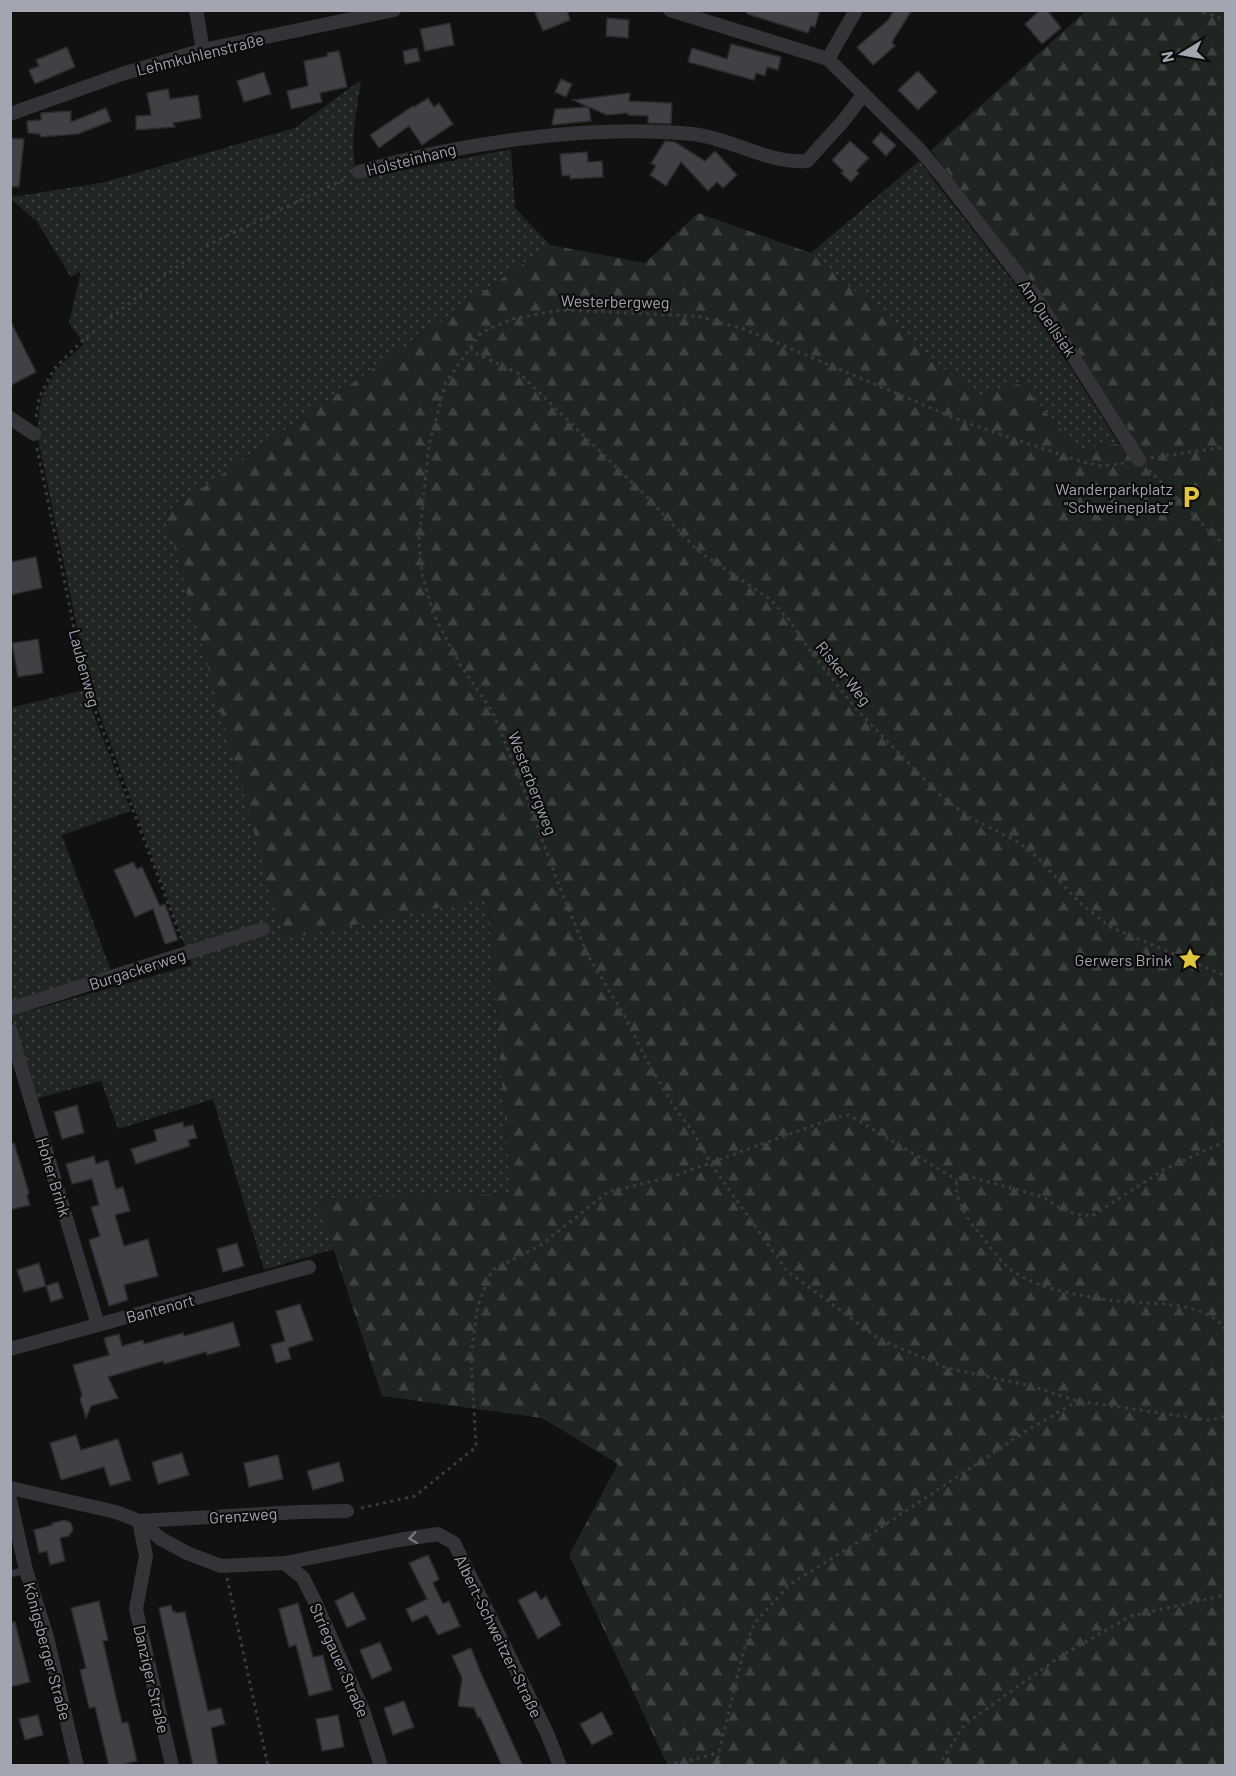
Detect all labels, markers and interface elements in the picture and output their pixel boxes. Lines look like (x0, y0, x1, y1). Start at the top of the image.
north arrow (1152, 24, 1212, 84)
street label: Lehmkuhlenstraße (134, 29, 266, 79)
text: N (1156, 50, 1177, 64)
street label: Holsteinhang (364, 139, 458, 179)
street label: Am Quellsiek (1015, 276, 1081, 360)
street label: Westerbergweg (560, 291, 670, 311)
place label: Wanderparkplatz "Schweineplatz" (1056, 479, 1173, 516)
parking icon: Wanderparkplatz "Schweineplatz" (1178, 484, 1204, 510)
street label: Laubenweg (65, 627, 105, 709)
street label: Risker Weg (812, 637, 876, 709)
street label: Westerbergweg (505, 729, 561, 837)
street label: Burgackerweg (87, 945, 187, 993)
place icon: Gerwers Brink (1177, 946, 1203, 972)
place label: Gerwers Brink (1074, 950, 1172, 969)
street label: Hoher Brink (33, 1135, 75, 1219)
street label: Bantenort (124, 1290, 196, 1326)
street label: Grenzweg (208, 1503, 278, 1527)
one-way arrow (409, 1531, 418, 1543)
street label: Albert-Schweitzer-Straße (451, 1552, 547, 1720)
street label: Königsberger Straße (20, 1580, 76, 1722)
street label: Striegauer Straße (306, 1600, 374, 1720)
street label: Danziger Straße (130, 1623, 174, 1735)

